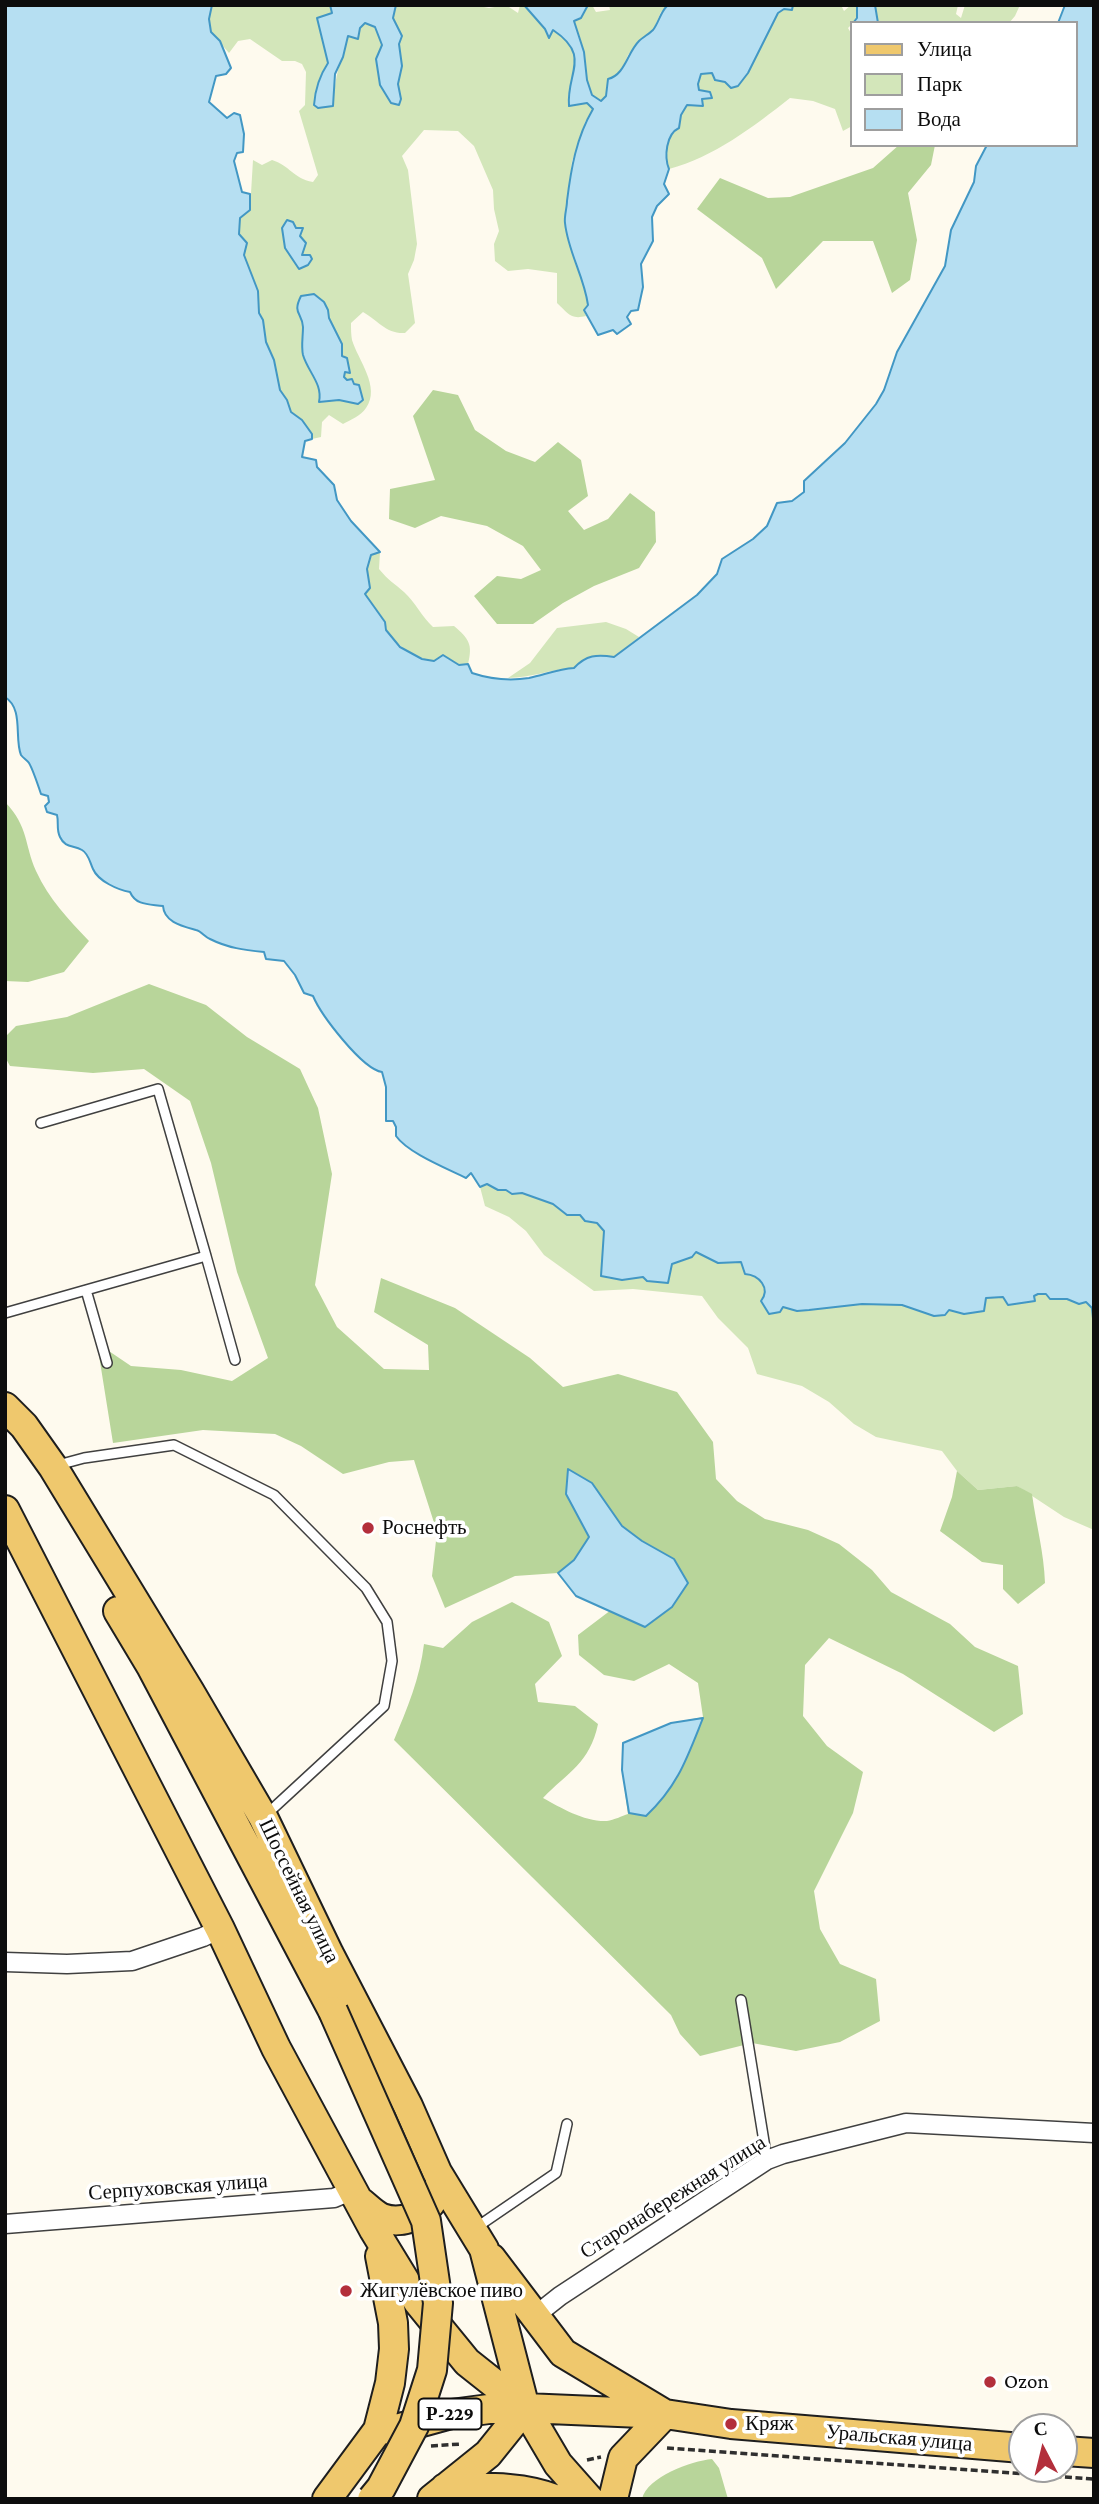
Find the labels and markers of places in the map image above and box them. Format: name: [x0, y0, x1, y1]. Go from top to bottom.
place label: Роснефть: [382, 1515, 467, 1541]
marker: Роснефть: [360, 1520, 376, 1536]
place label: Жигулёвское пиво: [360, 2278, 523, 2304]
marker: Жигулёвское пиво: [338, 2283, 354, 2299]
place label: Ozon: [1004, 2369, 1049, 2395]
marker: Ozon: [982, 2374, 998, 2390]
place label: Кряж: [745, 2411, 794, 2437]
marker: Кряж: [723, 2416, 739, 2432]

